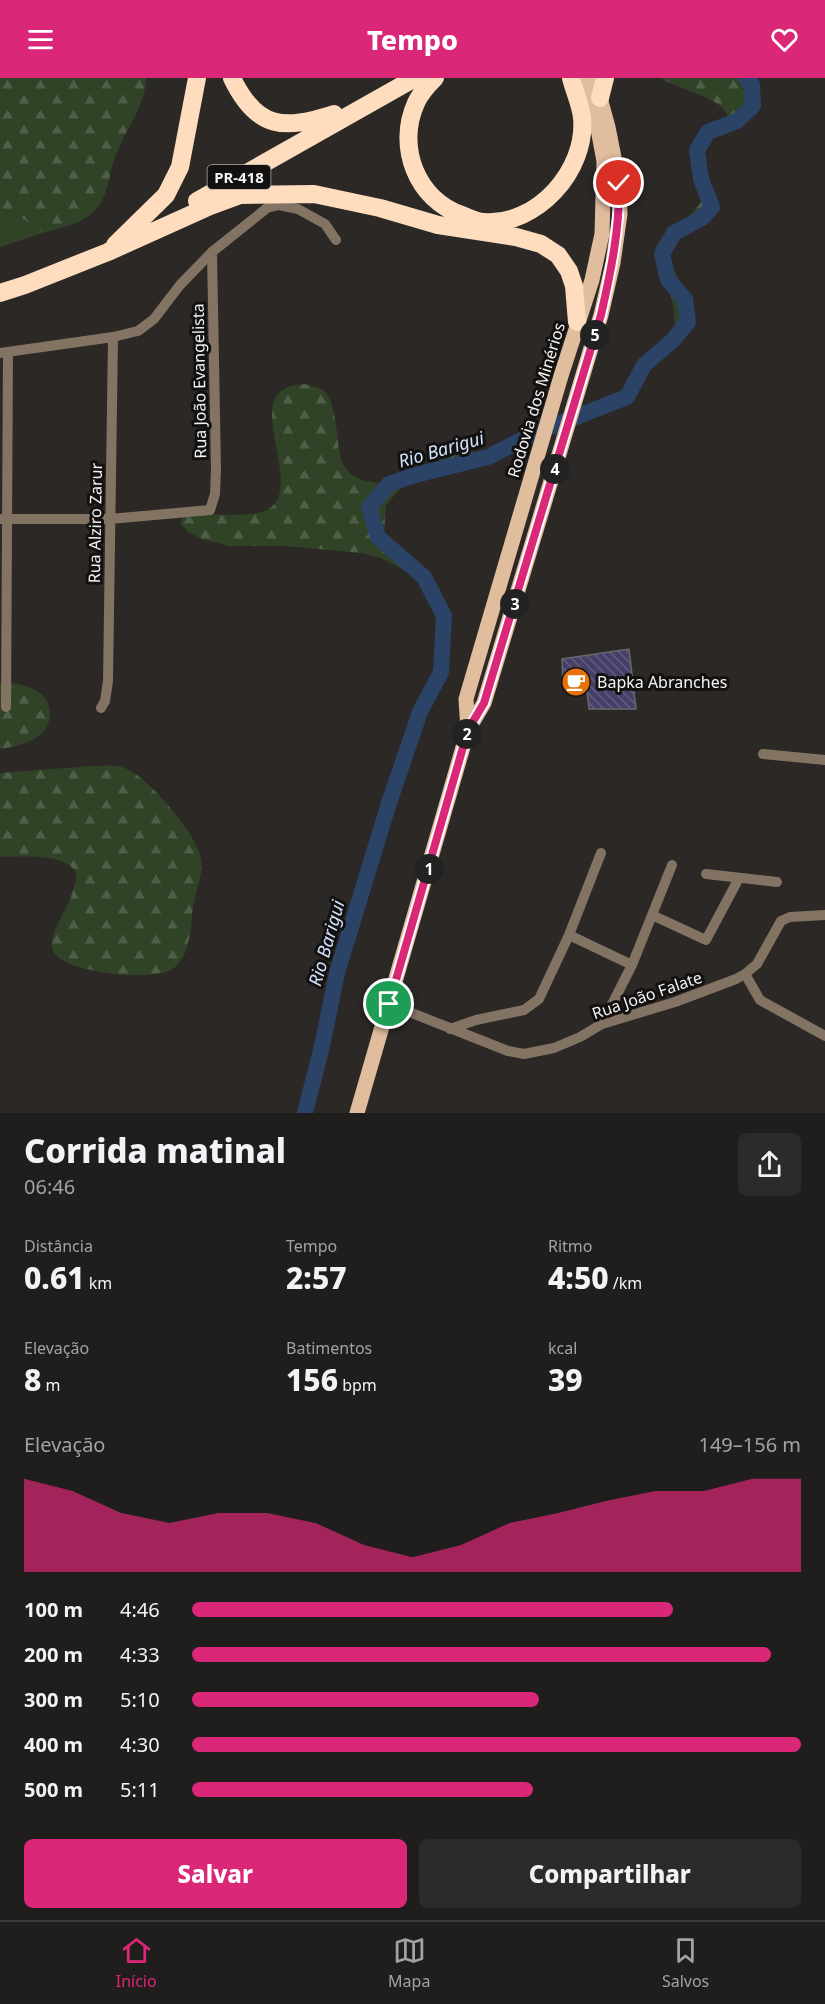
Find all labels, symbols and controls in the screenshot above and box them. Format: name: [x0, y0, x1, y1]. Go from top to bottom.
text: Tempo: [367, 21, 458, 58]
icon: menu: [24, 23, 57, 56]
icon: heart: [768, 23, 801, 56]
pin: [593, 157, 644, 208]
road number: PR-418: [208, 165, 270, 189]
icon: check: [602, 166, 635, 199]
street label: Rua João Evangelista: [187, 303, 211, 459]
street label: Rodovia dos Minérios: [502, 320, 570, 480]
pin: 5: [580, 320, 610, 350]
text: 5: [590, 324, 600, 346]
water label: Rio Barigui: [395, 425, 487, 473]
pin: 4: [540, 454, 570, 484]
text: 4: [550, 458, 560, 480]
street label: Rua Alziro Zarur: [83, 462, 107, 583]
pin: 3: [500, 589, 530, 619]
text: 3: [510, 593, 520, 615]
cafe icon: Bapka Abranches: [560, 666, 592, 698]
place label: Bapka Abranches: [597, 671, 727, 693]
pin: 2: [452, 719, 482, 749]
text: 2: [462, 723, 472, 745]
pin: 1: [414, 854, 444, 884]
text: 1: [424, 858, 434, 880]
water label: Rio Barigui: [302, 897, 350, 989]
street label: Rua João Falate: [589, 966, 705, 1024]
pin: [363, 978, 414, 1029]
icon: arrive: [372, 987, 405, 1020]
text: Corrida matinal: [24, 1128, 286, 1173]
button: share: [738, 1133, 801, 1196]
text: 06:46: [24, 1173, 75, 1200]
text: Distância: [24, 1235, 93, 1257]
text: Tempo: [286, 1235, 337, 1257]
text: Ritmo: [548, 1235, 593, 1257]
text: 0.61: [24, 1257, 85, 1298]
text: 2:57: [286, 1257, 347, 1298]
text: 4:50: [548, 1257, 609, 1298]
text: km: [85, 1272, 112, 1294]
text: /km: [609, 1272, 642, 1294]
text: Elevação: [24, 1337, 89, 1359]
text: Batimentos: [286, 1337, 372, 1359]
text: kcal: [548, 1337, 577, 1359]
text: 8: [24, 1359, 41, 1400]
text: 156: [286, 1359, 338, 1400]
text: 39: [548, 1359, 583, 1400]
text: m: [41, 1374, 60, 1396]
text: bpm: [338, 1374, 377, 1396]
text: Elevação: [24, 1431, 105, 1458]
text: 149–156 m: [698, 1431, 801, 1458]
text: 100 m: [24, 1596, 83, 1623]
text: 4:46: [120, 1596, 160, 1623]
text: 200 m: [24, 1641, 83, 1668]
text: 4:33: [120, 1641, 160, 1668]
text: 300 m: [24, 1686, 83, 1713]
text: 5:10: [120, 1686, 160, 1713]
text: 400 m: [24, 1731, 83, 1758]
text: 4:30: [120, 1731, 160, 1758]
text: 500 m: [24, 1776, 83, 1803]
text: 5:11: [120, 1776, 160, 1803]
button: Salvar: [24, 1839, 407, 1908]
button: Compartilhar: [419, 1839, 801, 1908]
tab: Início: [116, 1934, 157, 1992]
tab: Mapa: [388, 1934, 430, 1992]
tab: Salvos: [662, 1934, 709, 1992]

